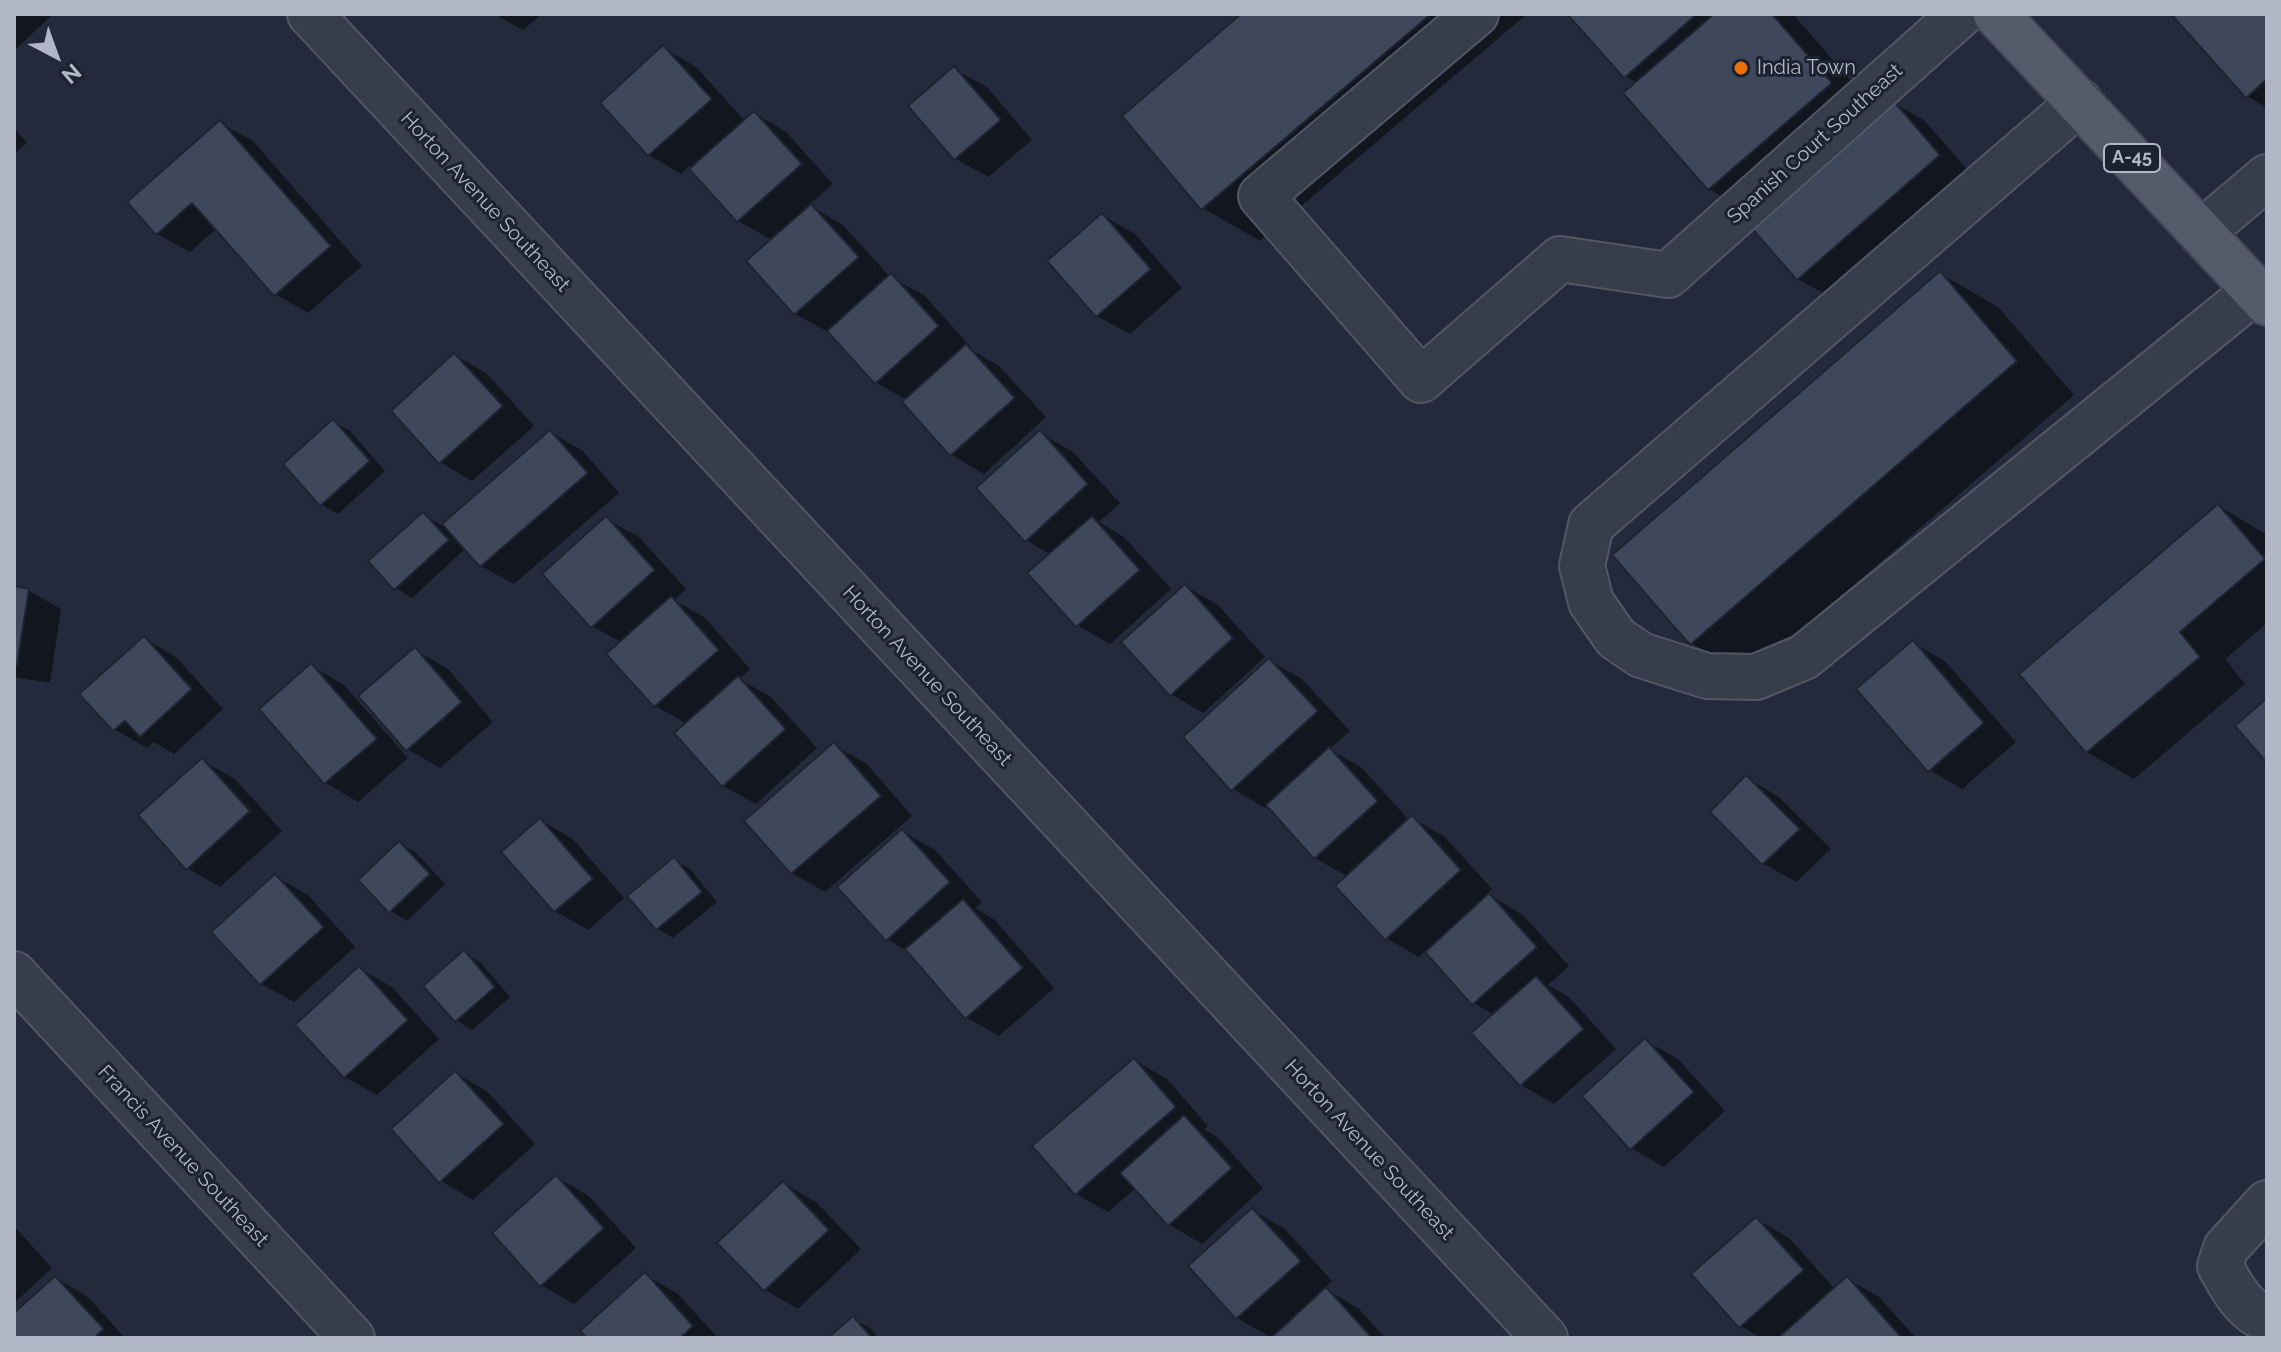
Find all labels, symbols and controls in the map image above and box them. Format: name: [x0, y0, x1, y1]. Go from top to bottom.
north arrow: [16, 16, 96, 96]
place label: India Town: [1757, 56, 1856, 80]
text: N: [57, 59, 87, 89]
street label: Spanish Court Southeast: [1722, 59, 1908, 229]
marker: India Town: [1732, 59, 1750, 77]
street label: Horton Avenue Southeast: [395, 107, 575, 297]
road number: A-45: [2104, 144, 2160, 172]
street label: Horton Avenue Southeast: [837, 581, 1017, 771]
street label: Horton Avenue Southeast: [1279, 1055, 1459, 1245]
street label: Francis Avenue Southeast: [93, 1060, 273, 1252]

